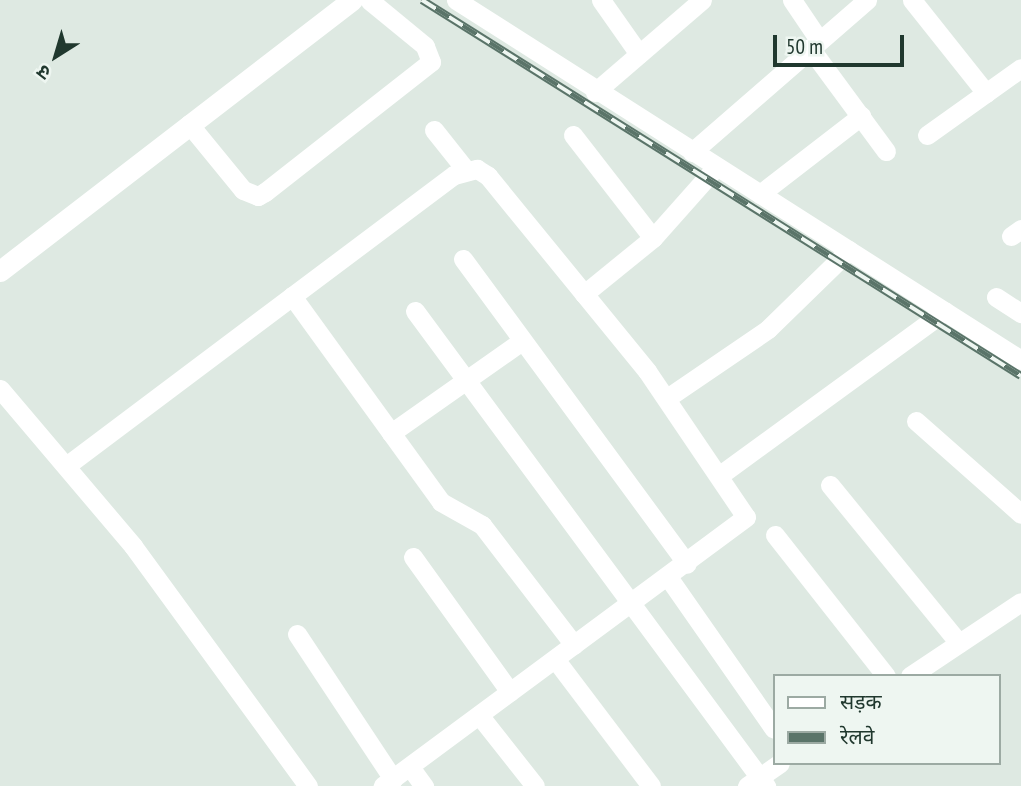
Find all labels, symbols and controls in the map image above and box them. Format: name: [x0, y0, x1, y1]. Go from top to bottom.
north arrow: [21, 21, 91, 91]
scale bar: [776, 21, 907, 65]
text: 50 m: [786, 33, 823, 60]
text: उ: [32, 60, 55, 86]
legend: [772, 674, 1000, 765]
text: सड़क: [840, 688, 882, 715]
text: रेलवे: [840, 723, 875, 750]

